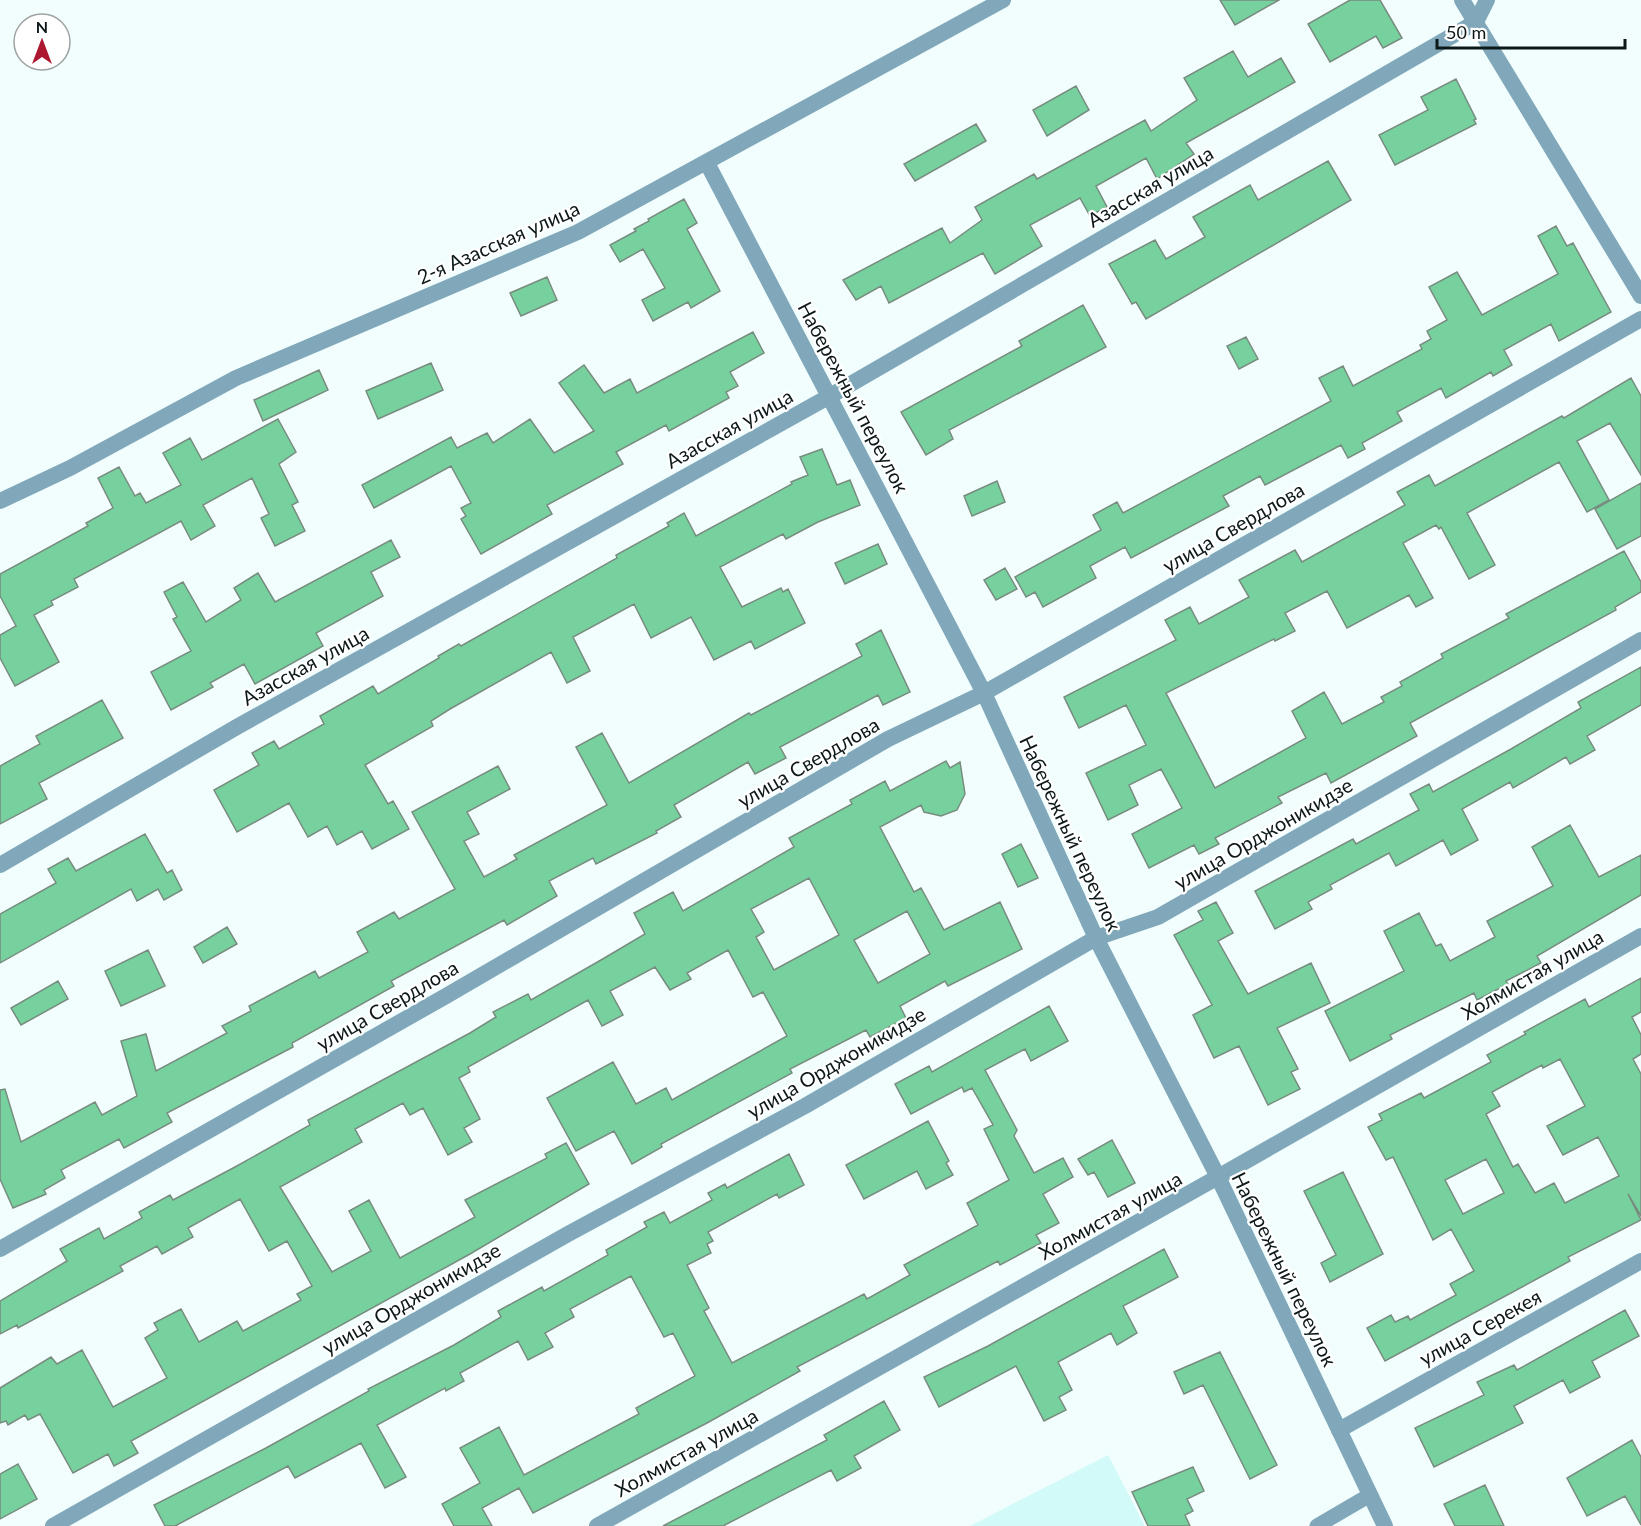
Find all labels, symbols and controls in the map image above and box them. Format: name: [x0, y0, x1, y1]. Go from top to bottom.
north arrow: [12, 12, 72, 72]
scale bar: [1437, 12, 1624, 50]
text: N: [36, 17, 48, 36]
text: 50 m: [1446, 21, 1486, 43]
street label: Азасская улица: [1083, 140, 1217, 232]
street label: 2-я Азасская улица: [413, 195, 583, 289]
street label: Набережный переулок: [793, 297, 915, 497]
street label: Азасская улица: [661, 383, 797, 473]
street label: улица Свердлова: [1158, 477, 1308, 577]
street label: Азасская улица: [237, 620, 373, 710]
street label: улица Свердлова: [733, 712, 883, 812]
street label: Набережный переулок: [1015, 731, 1127, 935]
street label: улица Орджоникидзе: [1170, 772, 1356, 894]
street label: Холмистая улица: [1457, 924, 1607, 1024]
street label: улица Свердлова: [312, 955, 462, 1055]
street label: улица Орджоникидзе: [743, 1001, 929, 1123]
street label: Холмистая улица: [1034, 1166, 1186, 1264]
street label: Набережный переулок: [1228, 1168, 1343, 1371]
street label: улица Орджоникидзе: [318, 1237, 504, 1359]
street label: улица Серекея: [1415, 1284, 1545, 1370]
street label: Холмистая улица: [610, 1403, 762, 1501]

